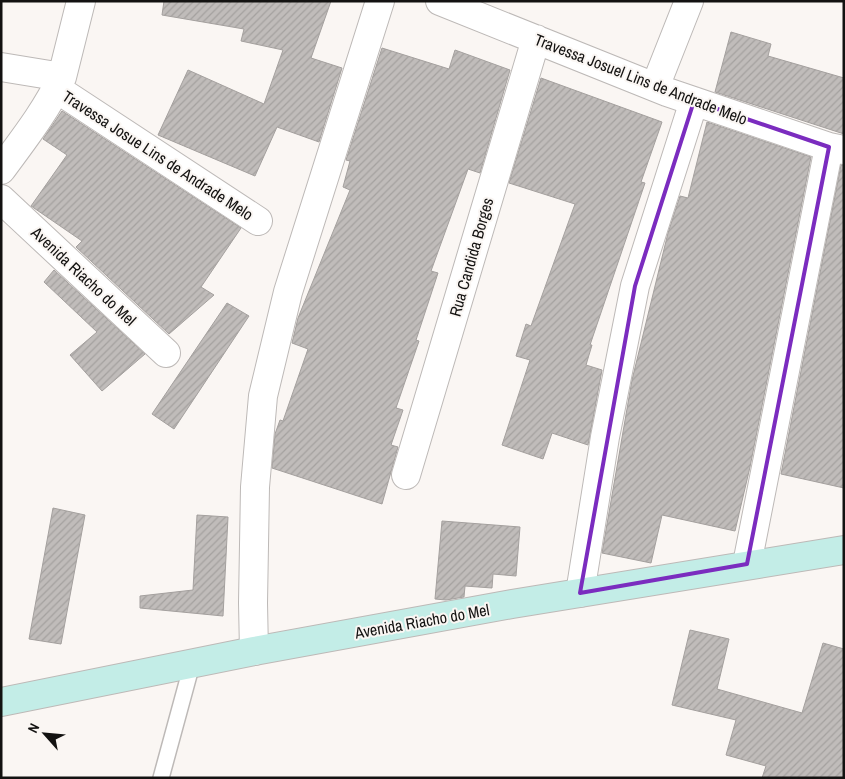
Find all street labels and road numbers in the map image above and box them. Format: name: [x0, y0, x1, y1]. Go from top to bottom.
street label: Travessa Josuel Lins de Andrade Melo: [531, 28, 751, 130]
street label: Travessa Josue Lins de Andrade Melo: [58, 85, 258, 225]
street label: Rua Candida Borges: [444, 195, 498, 319]
street label: Avenida Riacho do Mel: [26, 221, 141, 331]
street label: Avenida Riacho do Mel: [352, 598, 491, 644]

